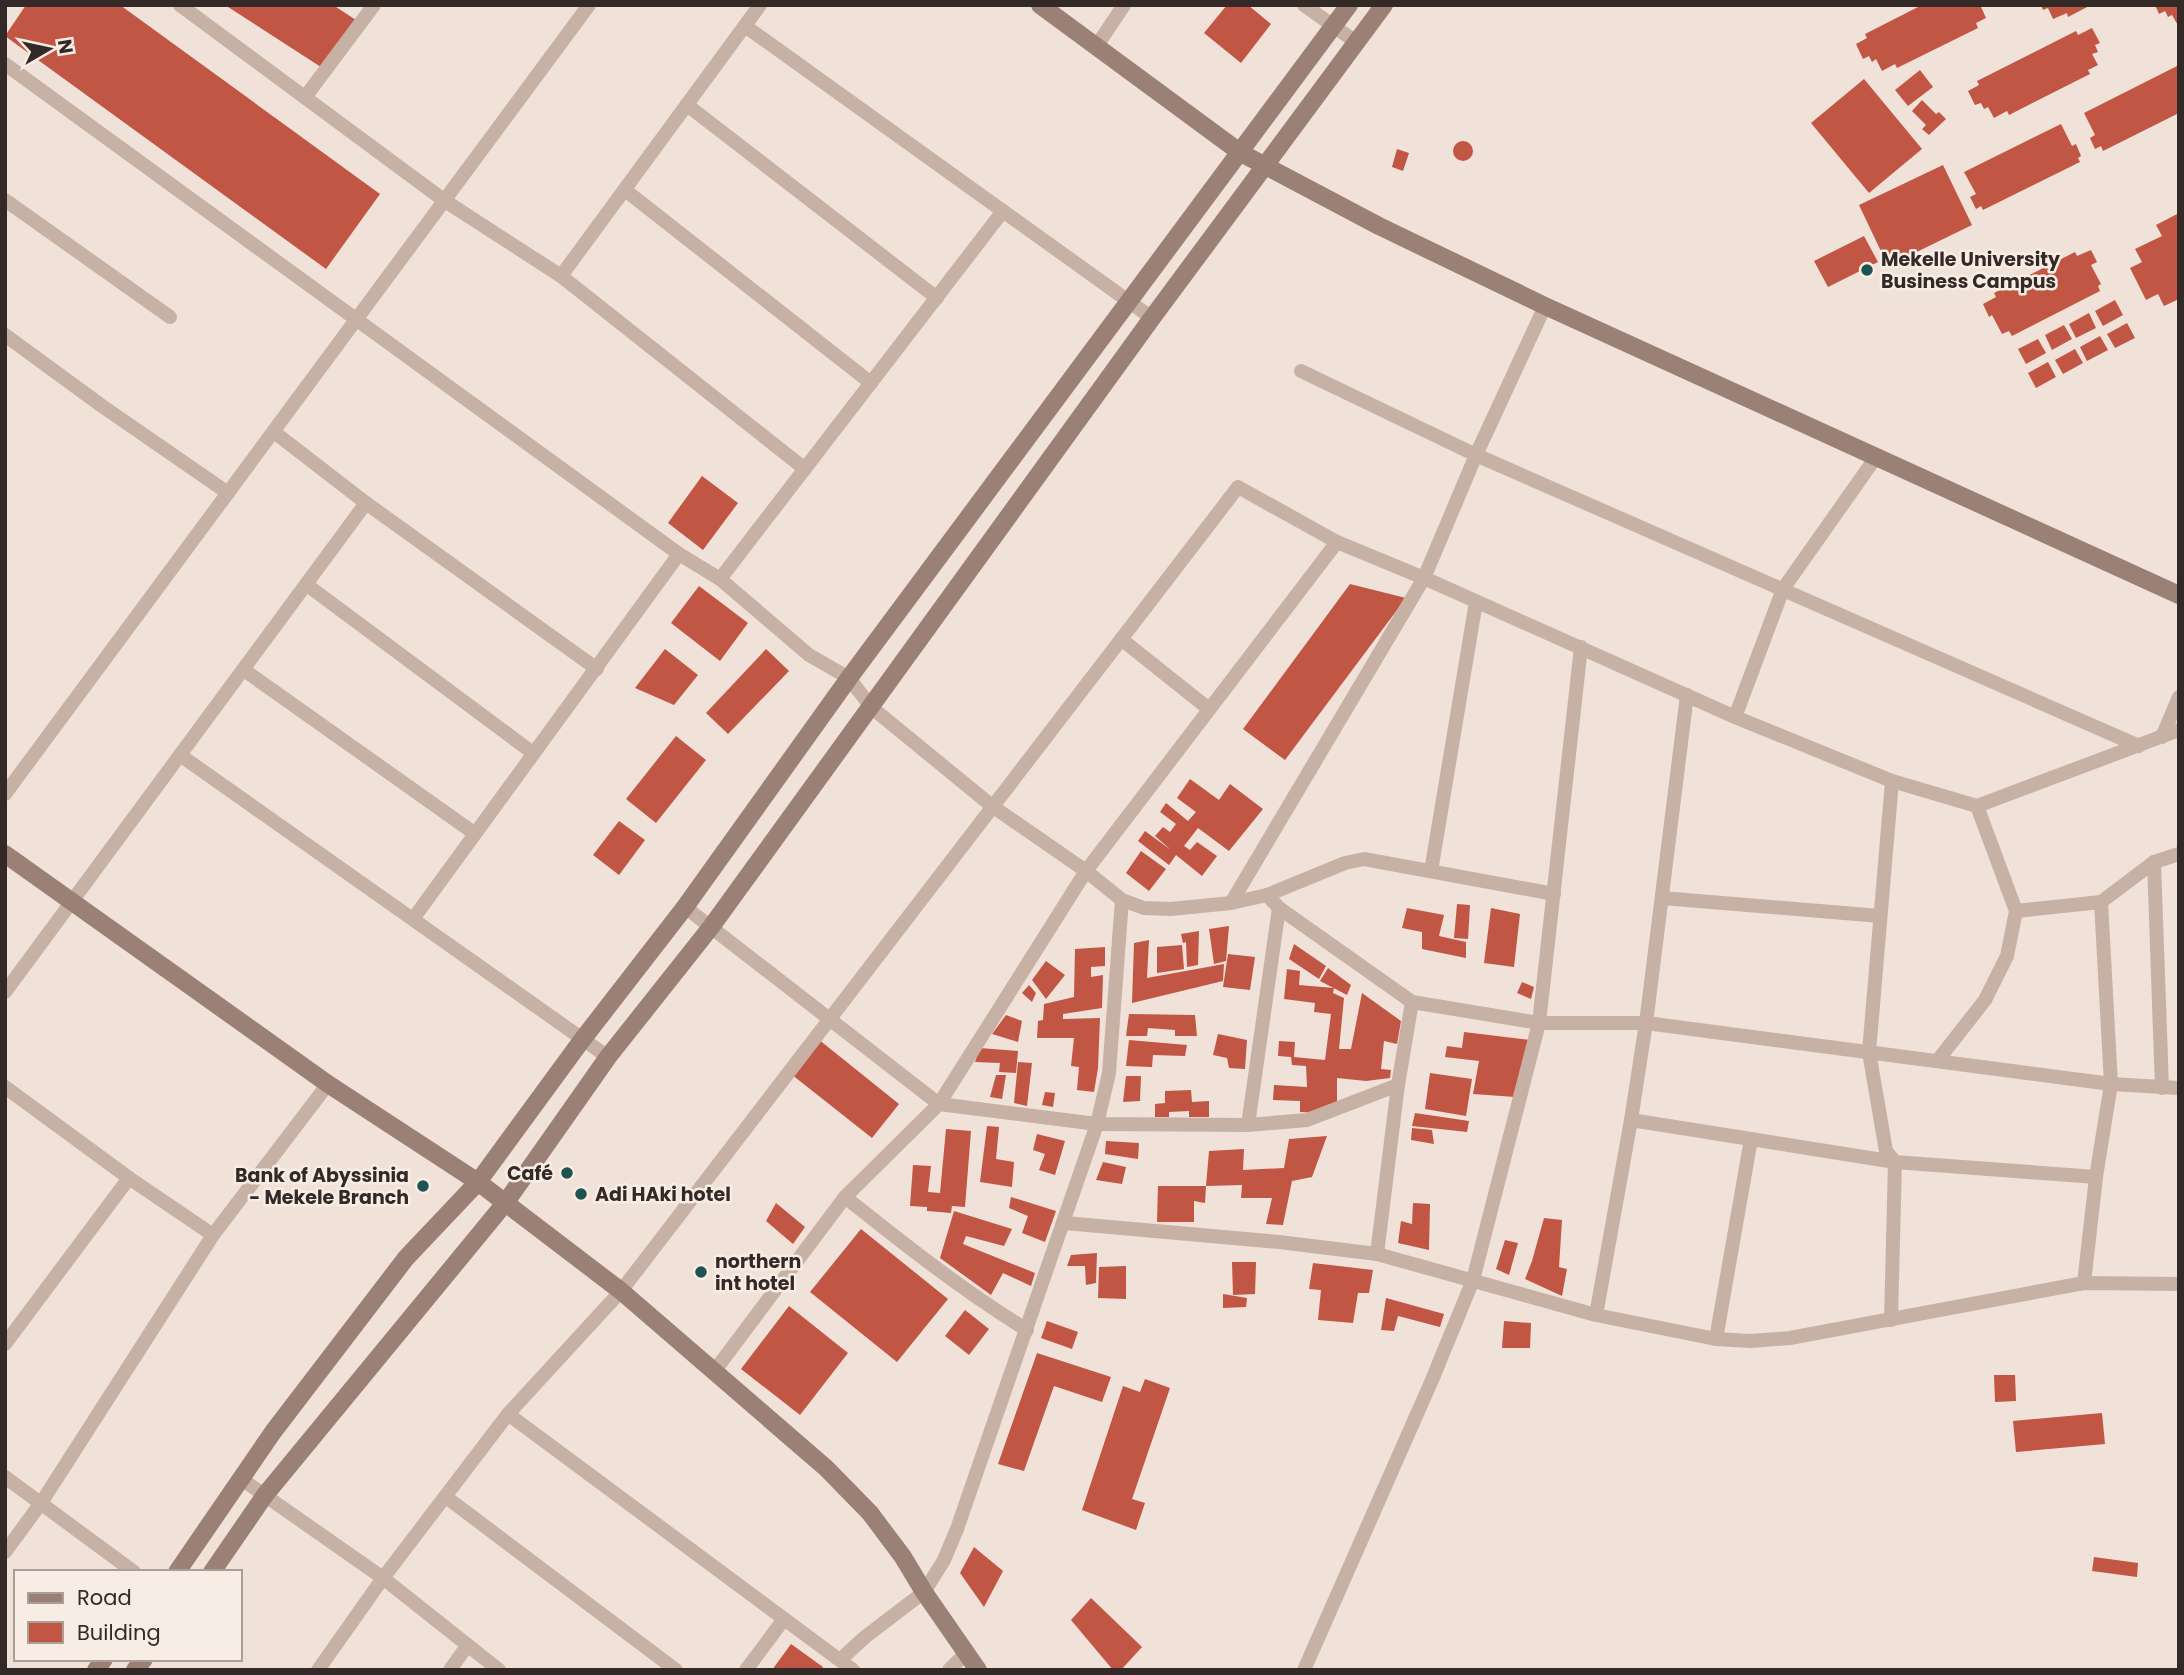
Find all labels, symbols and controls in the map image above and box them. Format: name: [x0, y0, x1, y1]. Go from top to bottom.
north arrow: [14, 14, 84, 84]
text: N: [51, 37, 80, 56]
place label: Mekelle University Business Campus: [1881, 246, 2061, 295]
marker: Mekelle University Business Campus: [1859, 262, 1875, 278]
place label: Café: [507, 1160, 553, 1187]
place label: Bank of Abyssinia - Mekele Branch: [235, 1162, 409, 1211]
marker: Café: [559, 1165, 575, 1181]
marker: Bank of Abyssinia - Mekele Branch: [415, 1178, 431, 1194]
place label: Adi HAki hotel: [595, 1181, 731, 1208]
marker: Adi HAki hotel: [573, 1186, 589, 1202]
place label: northern int hotel: [715, 1248, 801, 1297]
marker: northern int hotel: [693, 1264, 709, 1280]
legend: [14, 1570, 242, 1661]
text: Road: [77, 1583, 132, 1612]
text: Building: [77, 1618, 161, 1647]

